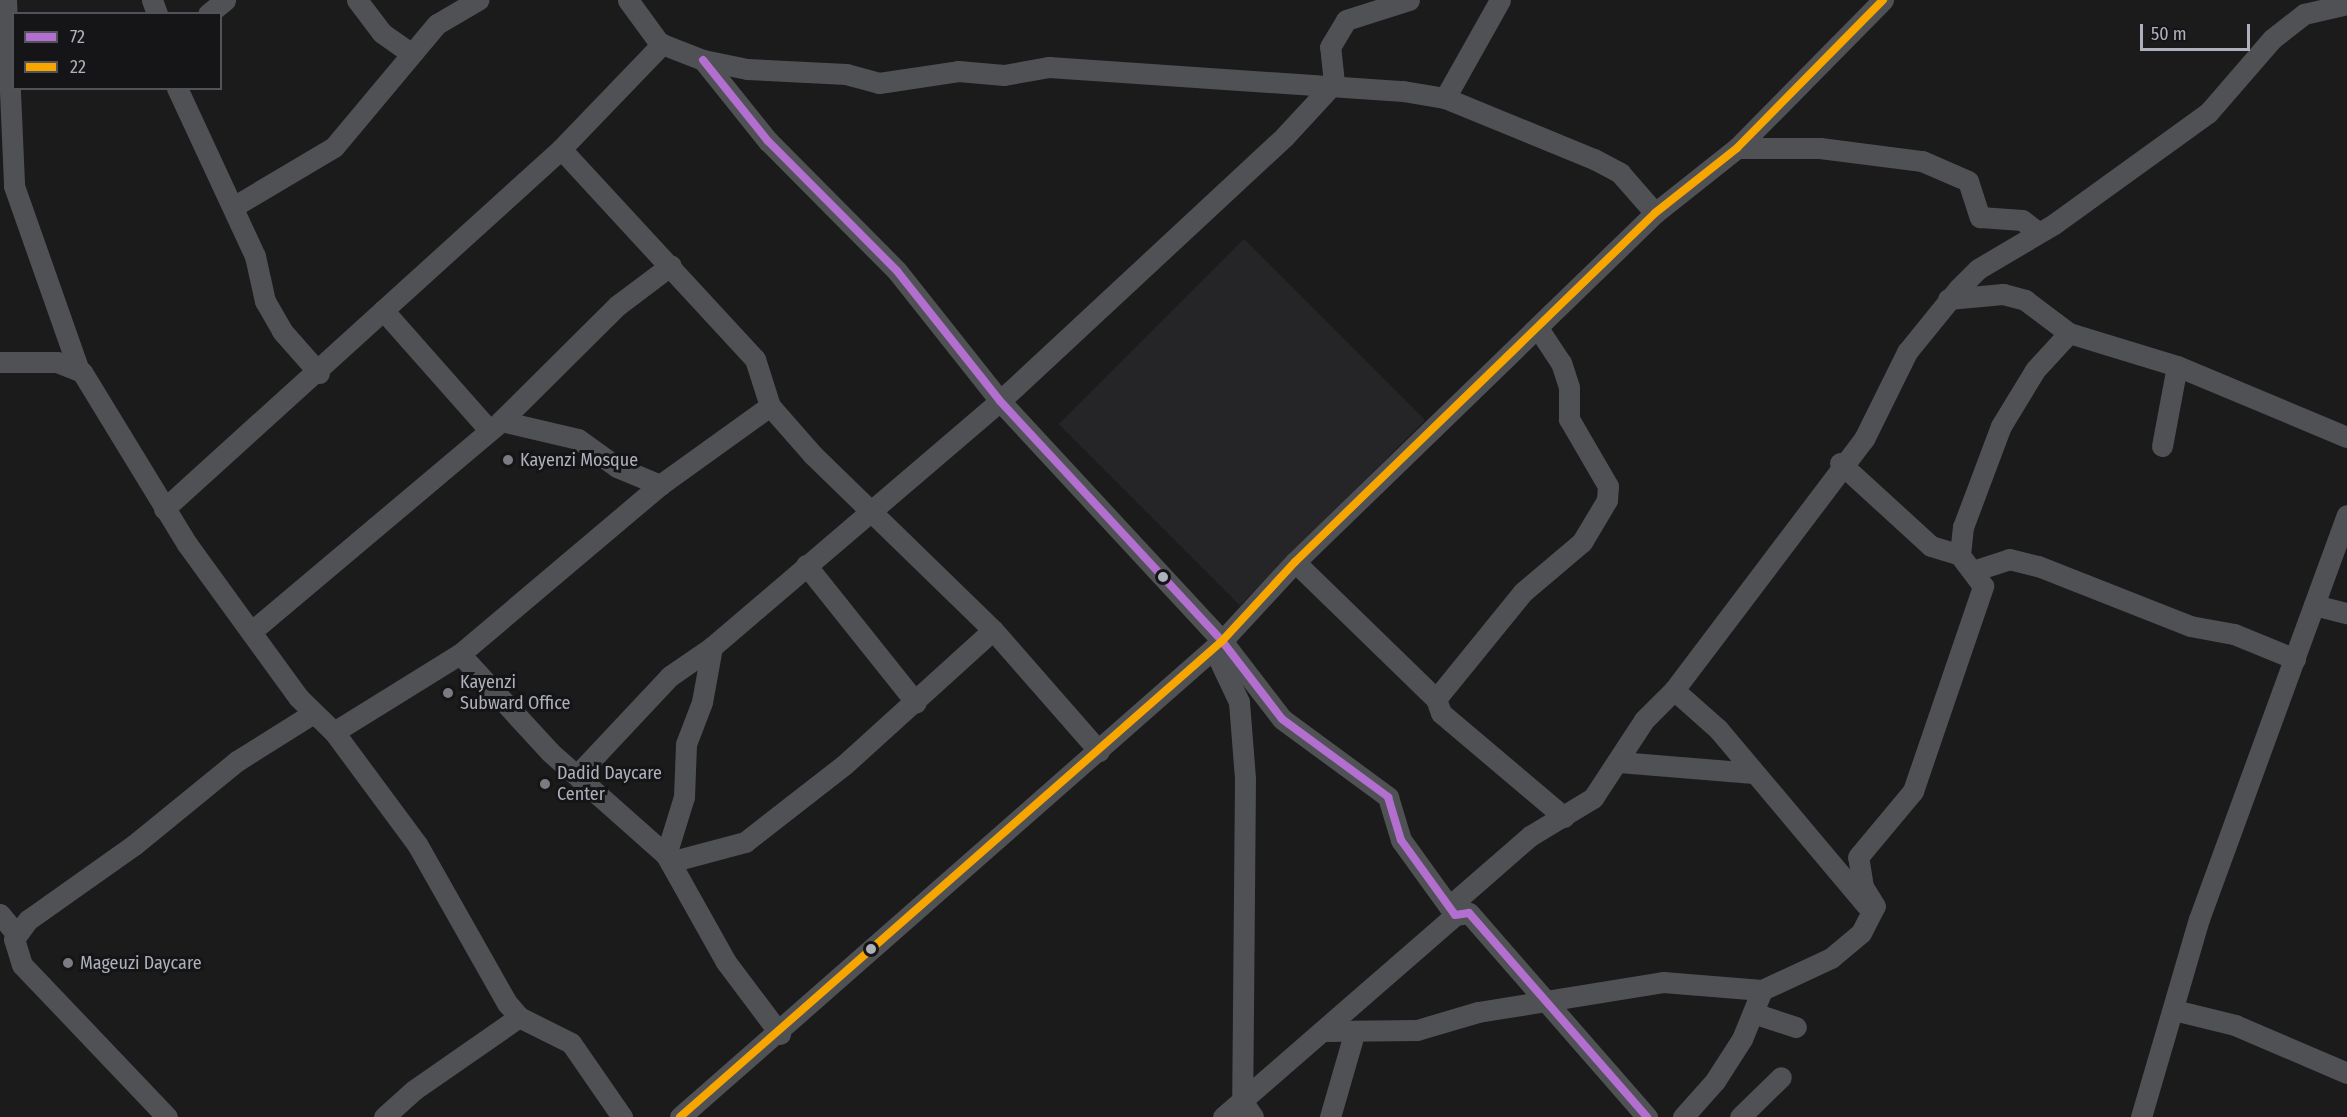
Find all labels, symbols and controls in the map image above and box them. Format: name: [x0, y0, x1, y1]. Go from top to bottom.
legend: [12, 12, 222, 90]
scale bar: [2143, 12, 2252, 50]
text: 50 m: [2151, 23, 2187, 45]
text: 72: [70, 26, 85, 48]
text: 22: [70, 56, 86, 78]
place label: Kayenzi Mosque: [520, 449, 638, 471]
marker: Kayenzi Mosque: [501, 453, 515, 467]
unlabelled marker: [1157, 571, 1169, 583]
place label: Kayenzi Subward Office: [460, 672, 570, 714]
marker: Kayenzi Subward Office: [441, 686, 455, 700]
place label: Dadid Daycare Center: [557, 763, 662, 806]
marker: Dadid Daycare Center: [538, 777, 552, 791]
unlabelled marker: [865, 943, 877, 955]
place label: Mageuzi Daycare: [80, 952, 202, 974]
marker: Mageuzi Daycare: [61, 956, 75, 970]

